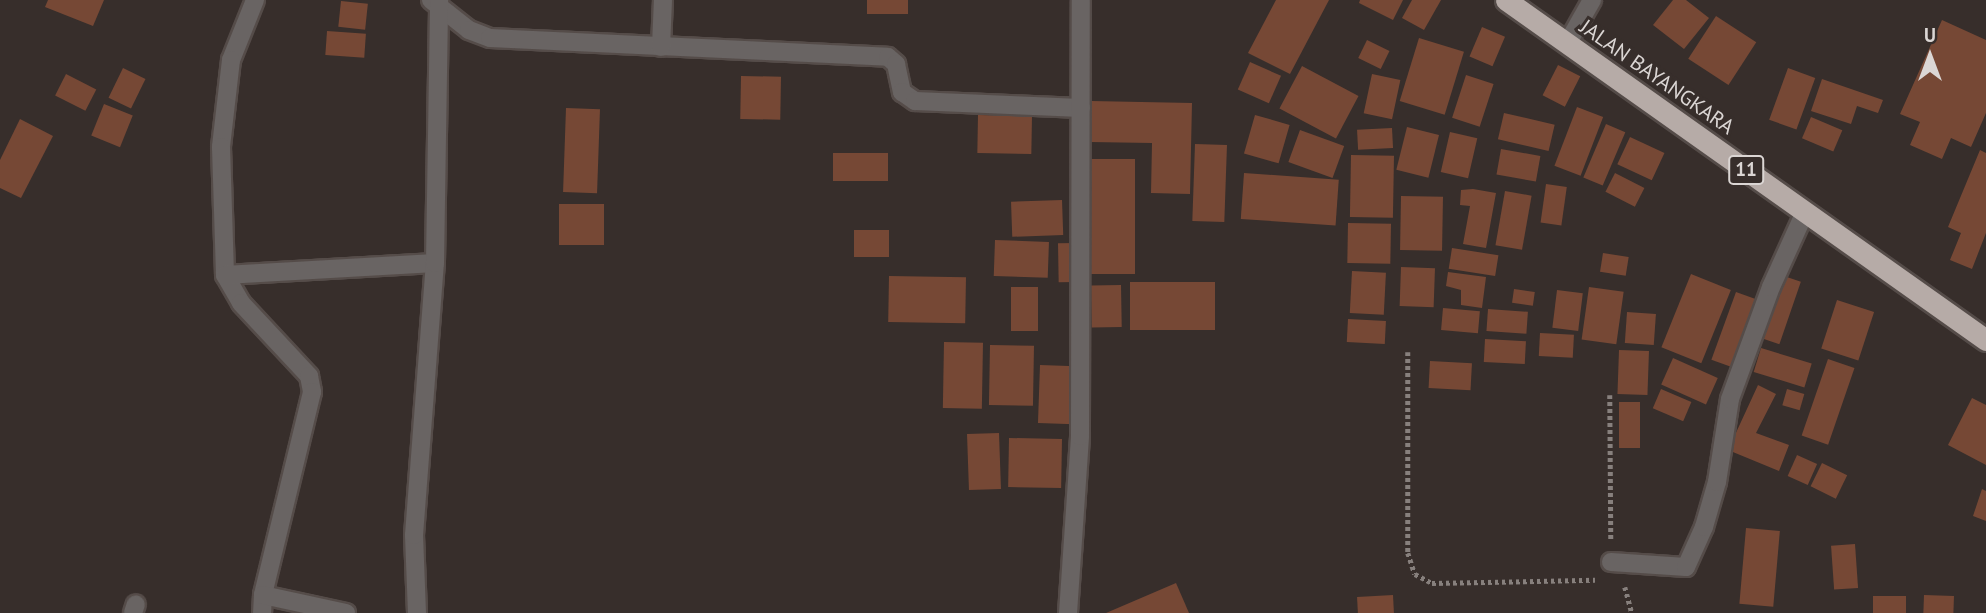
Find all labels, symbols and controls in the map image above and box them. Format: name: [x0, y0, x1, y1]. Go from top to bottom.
street label: JALAN BAYANGKARA: [1575, 14, 1739, 140]
north arrow: [1895, 21, 1965, 91]
text: U: [1924, 23, 1936, 47]
road number: 11: [1727, 154, 1765, 186]

